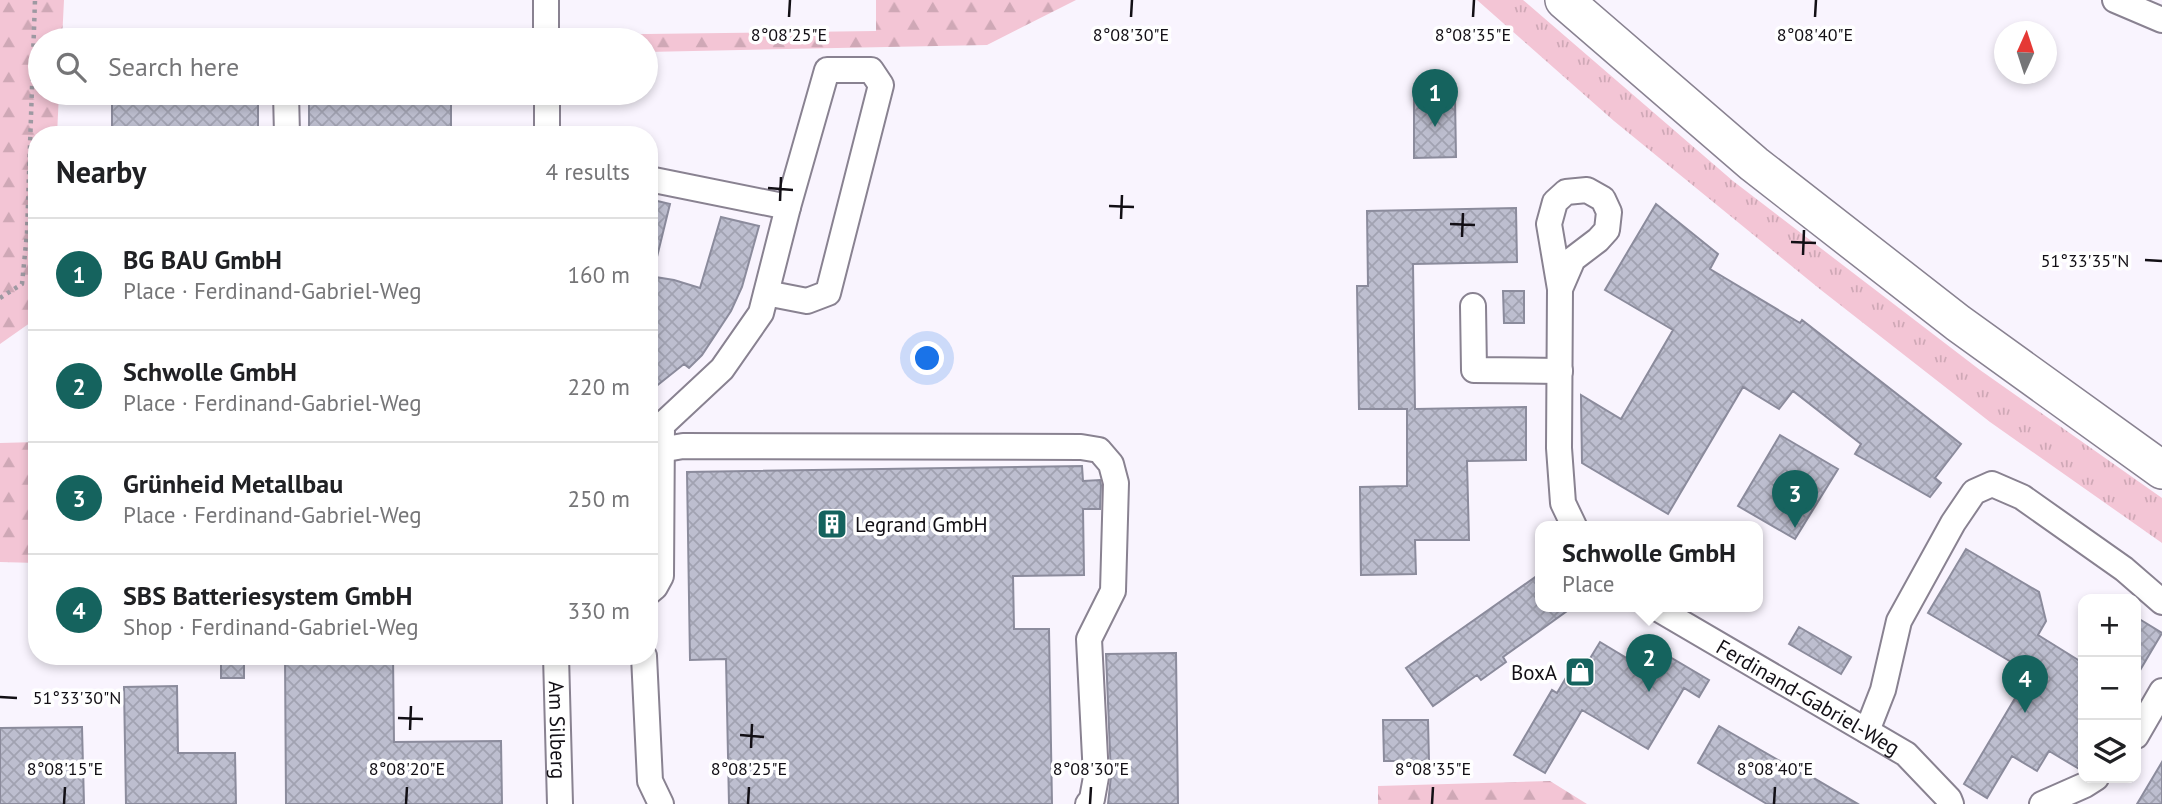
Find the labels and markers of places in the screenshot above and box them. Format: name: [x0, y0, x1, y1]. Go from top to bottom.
pin: 1: [1412, 69, 1458, 127]
pin: 3: [1772, 470, 1818, 528]
building icon: Legrand GmbH: [815, 507, 849, 541]
place label: Legrand GmbH: [855, 511, 988, 538]
pin: 2: [1626, 634, 1672, 692]
shop icon: BoxA: [1563, 655, 1597, 689]
pin: 4: [2002, 655, 2048, 713]
place label: BoxA: [1511, 659, 1558, 686]

